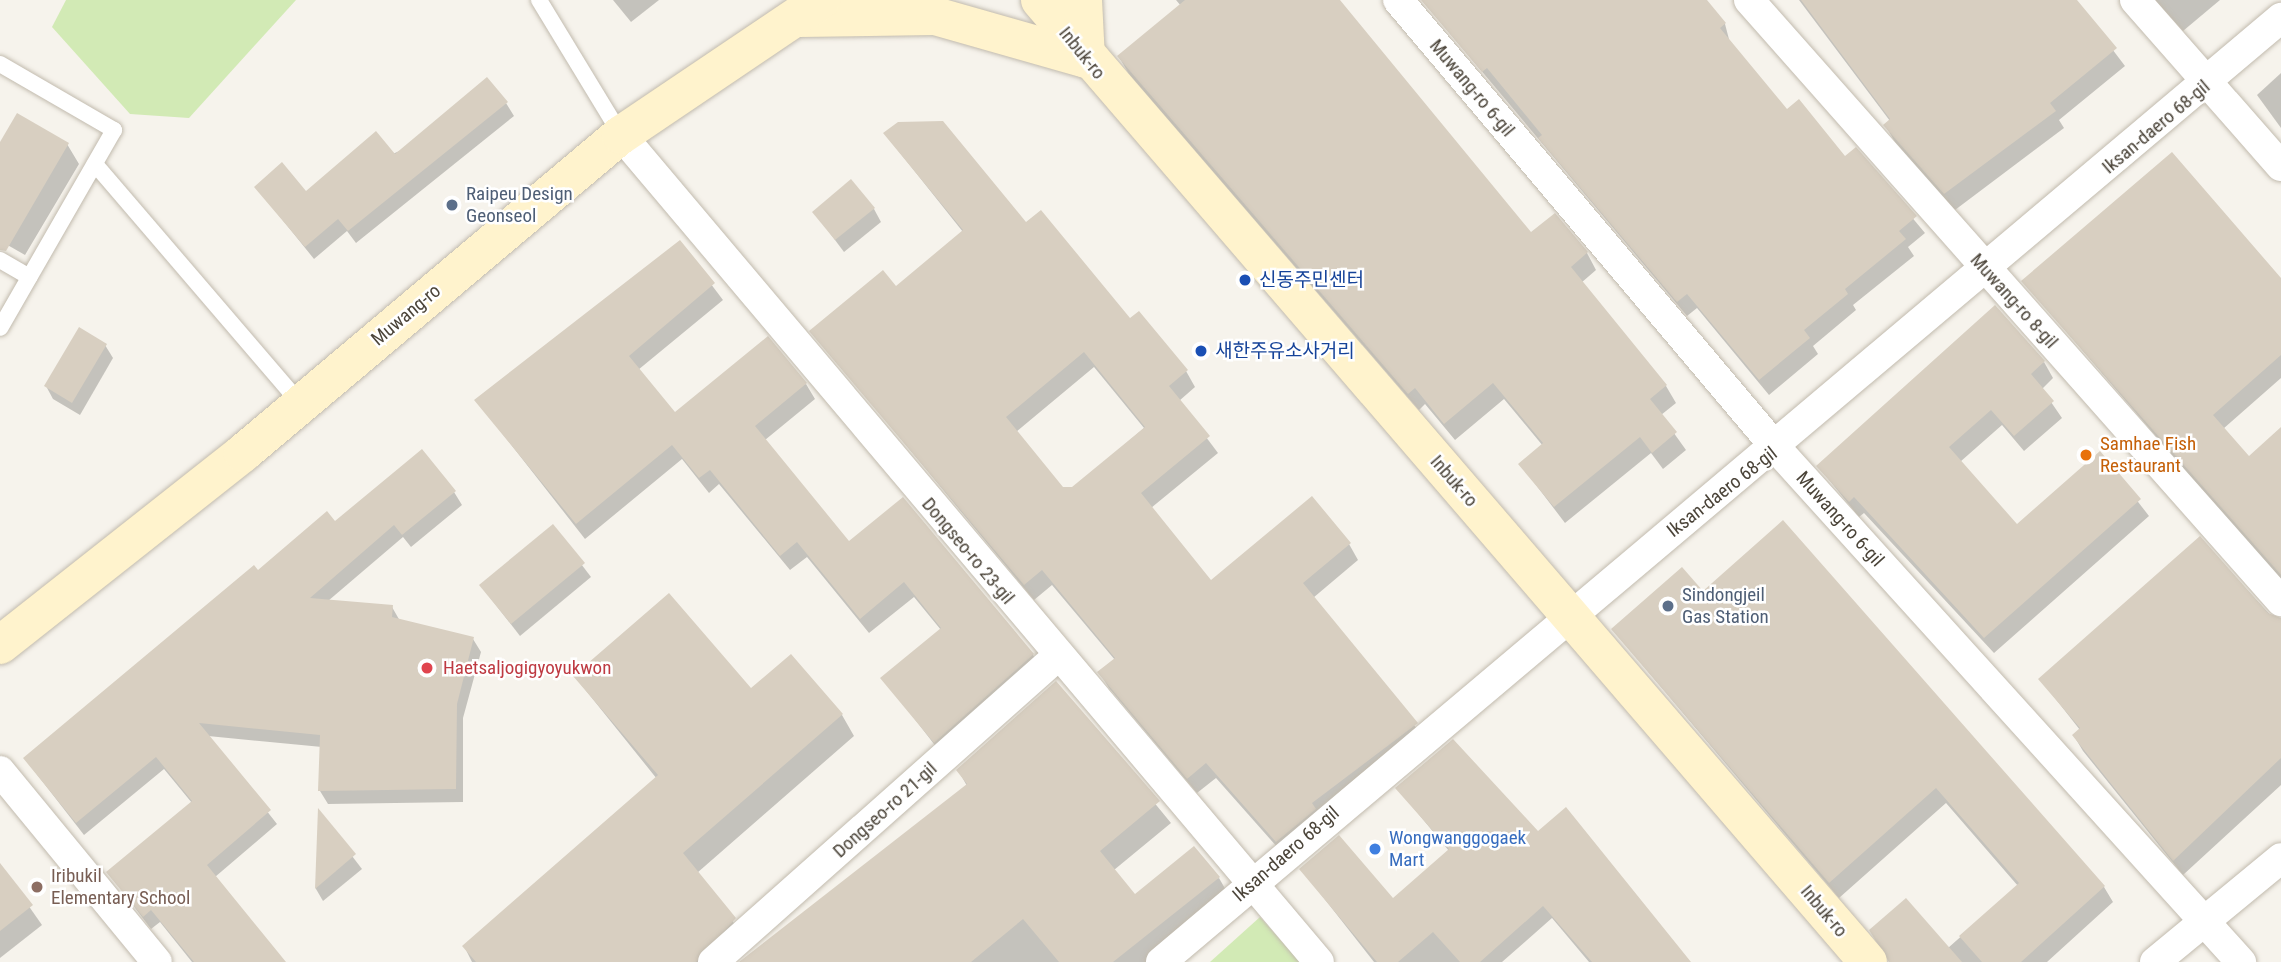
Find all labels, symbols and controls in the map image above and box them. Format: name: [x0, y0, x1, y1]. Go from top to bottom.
street label: Inbuk-ro: [1054, 22, 1110, 84]
street label: Muwang-ro 6-gil: [1425, 35, 1519, 141]
street label: Iksan-daero 68-gil: [2098, 75, 2214, 179]
place label: Raipeu Design Geonseol: [466, 183, 573, 227]
marker: Raipeu Design Geonseol: [444, 197, 460, 213]
street label: Muwang-ro 8-gil: [1965, 249, 2063, 353]
place label: 신동주민센터: [1259, 269, 1364, 291]
marker: 신동주민센터: [1237, 272, 1253, 288]
street label: Muwang-ro: [367, 279, 445, 351]
place label: 새한주유소사거리: [1215, 340, 1355, 362]
marker: 새한주유소사거리: [1193, 343, 1209, 359]
place label: Samhae Fish Restaurant: [2100, 433, 2196, 477]
street label: Iksan-daero 68-gil: [1662, 442, 1782, 542]
marker: Samhae Fish Restaurant: [2078, 447, 2094, 463]
street label: Inbuk-ro: [1425, 451, 1483, 511]
street label: Muwang-ro 6-gil: [1791, 467, 1889, 571]
street label: Dongseo-ro 23-gil: [917, 493, 1019, 609]
place label: Sindongjeil Gas Station: [1682, 584, 1769, 628]
marker: Sindongjeil Gas Station: [1660, 598, 1676, 614]
place label: Haetsaljogigyoyukwon: [443, 657, 611, 679]
marker: Haetsaljogigyoyukwon: [417, 658, 437, 678]
street label: Dongseo-ro 21-gil: [828, 757, 942, 863]
street label: Iksan-daero 68-gil: [1228, 802, 1344, 906]
place label: Wongwanggogaek Mart: [1389, 827, 1526, 871]
marker: Wongwanggogaek Mart: [1367, 841, 1383, 857]
place label: Iribukil Elementary School: [51, 865, 190, 909]
marker: Iribukil Elementary School: [29, 879, 45, 895]
street label: Inbuk-ro: [1796, 880, 1852, 942]

